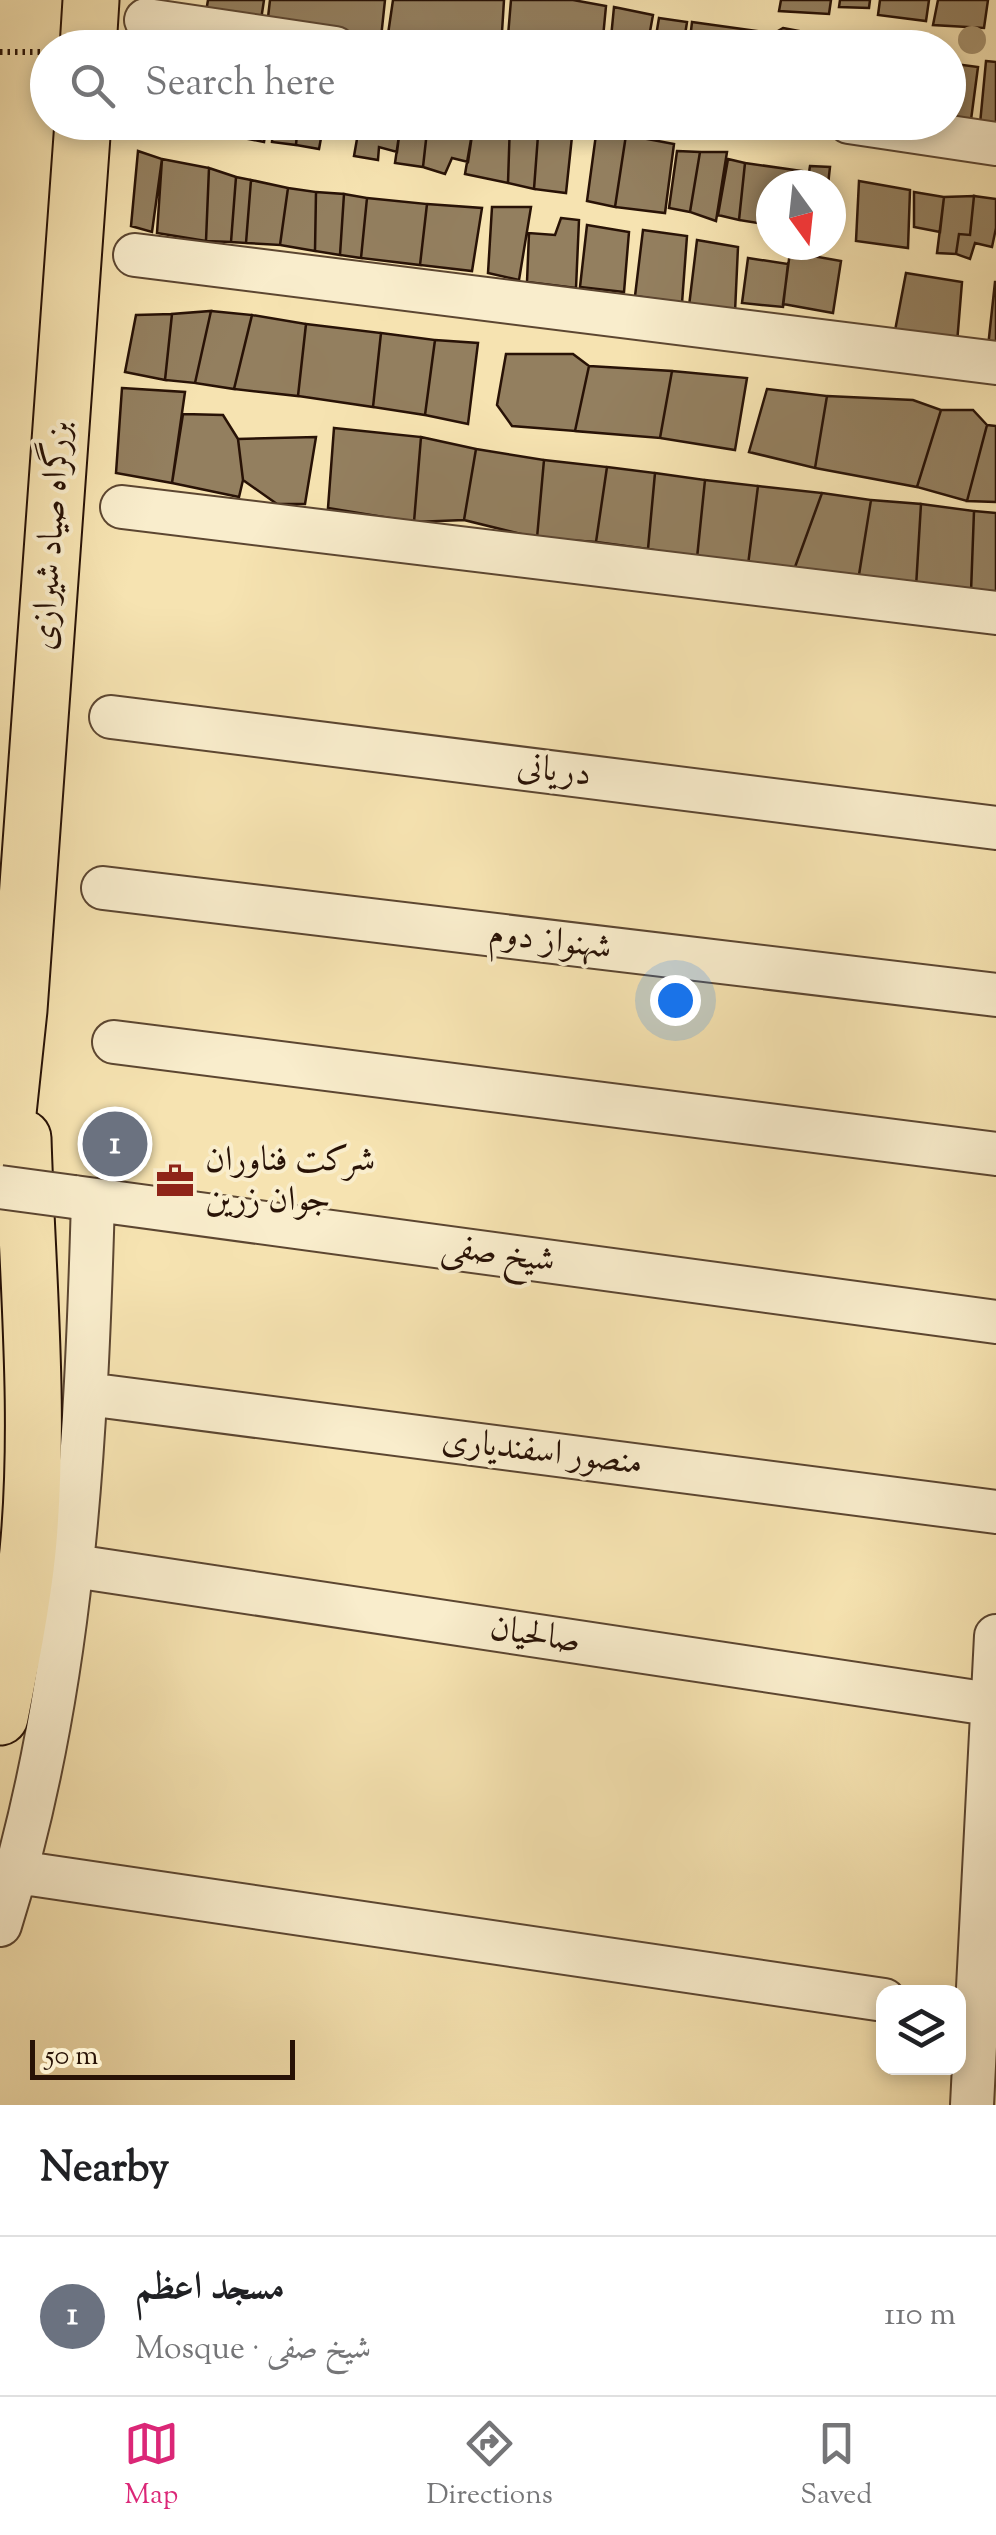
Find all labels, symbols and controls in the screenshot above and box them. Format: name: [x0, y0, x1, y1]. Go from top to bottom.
search box: [30, 30, 966, 140]
icon: search: [65, 58, 120, 113]
text: Search here: [145, 58, 336, 112]
north arrow: [756, 170, 846, 260]
street label: بزرگراه صیاد شیرازی: [20, 420, 86, 652]
street label: دریانی: [514, 742, 594, 802]
street label: شهنواز دوم: [485, 909, 614, 977]
your location: [650, 975, 701, 1026]
pin: 1: [82, 1106, 148, 1182]
place label: شرکت فناوران جوان زرین: [205, 1136, 375, 1227]
office icon: شرکت فناوران جوان زرین: [154, 1160, 196, 1202]
street label: شیخ صفی: [438, 1222, 558, 1290]
street label: منصور اسفندیاری: [439, 1415, 645, 1491]
street label: صالحیان: [486, 1604, 584, 1668]
map controls: [876, 1985, 966, 2075]
button: layers: [876, 1985, 966, 2075]
scale bar: [30, 2035, 295, 2080]
text: 50 m: [45, 2037, 99, 2077]
text: Nearby: [40, 2140, 169, 2200]
text: مسجد اعظم: [135, 2262, 285, 2316]
text: 1: [67, 2293, 78, 2339]
text: 110 m: [884, 2293, 956, 2339]
text: Mosque · شیخ صفی: [135, 2327, 371, 2373]
tab: Map: [124, 2416, 179, 2516]
tab: Directions: [426, 2416, 553, 2516]
tab: Saved: [800, 2416, 872, 2516]

